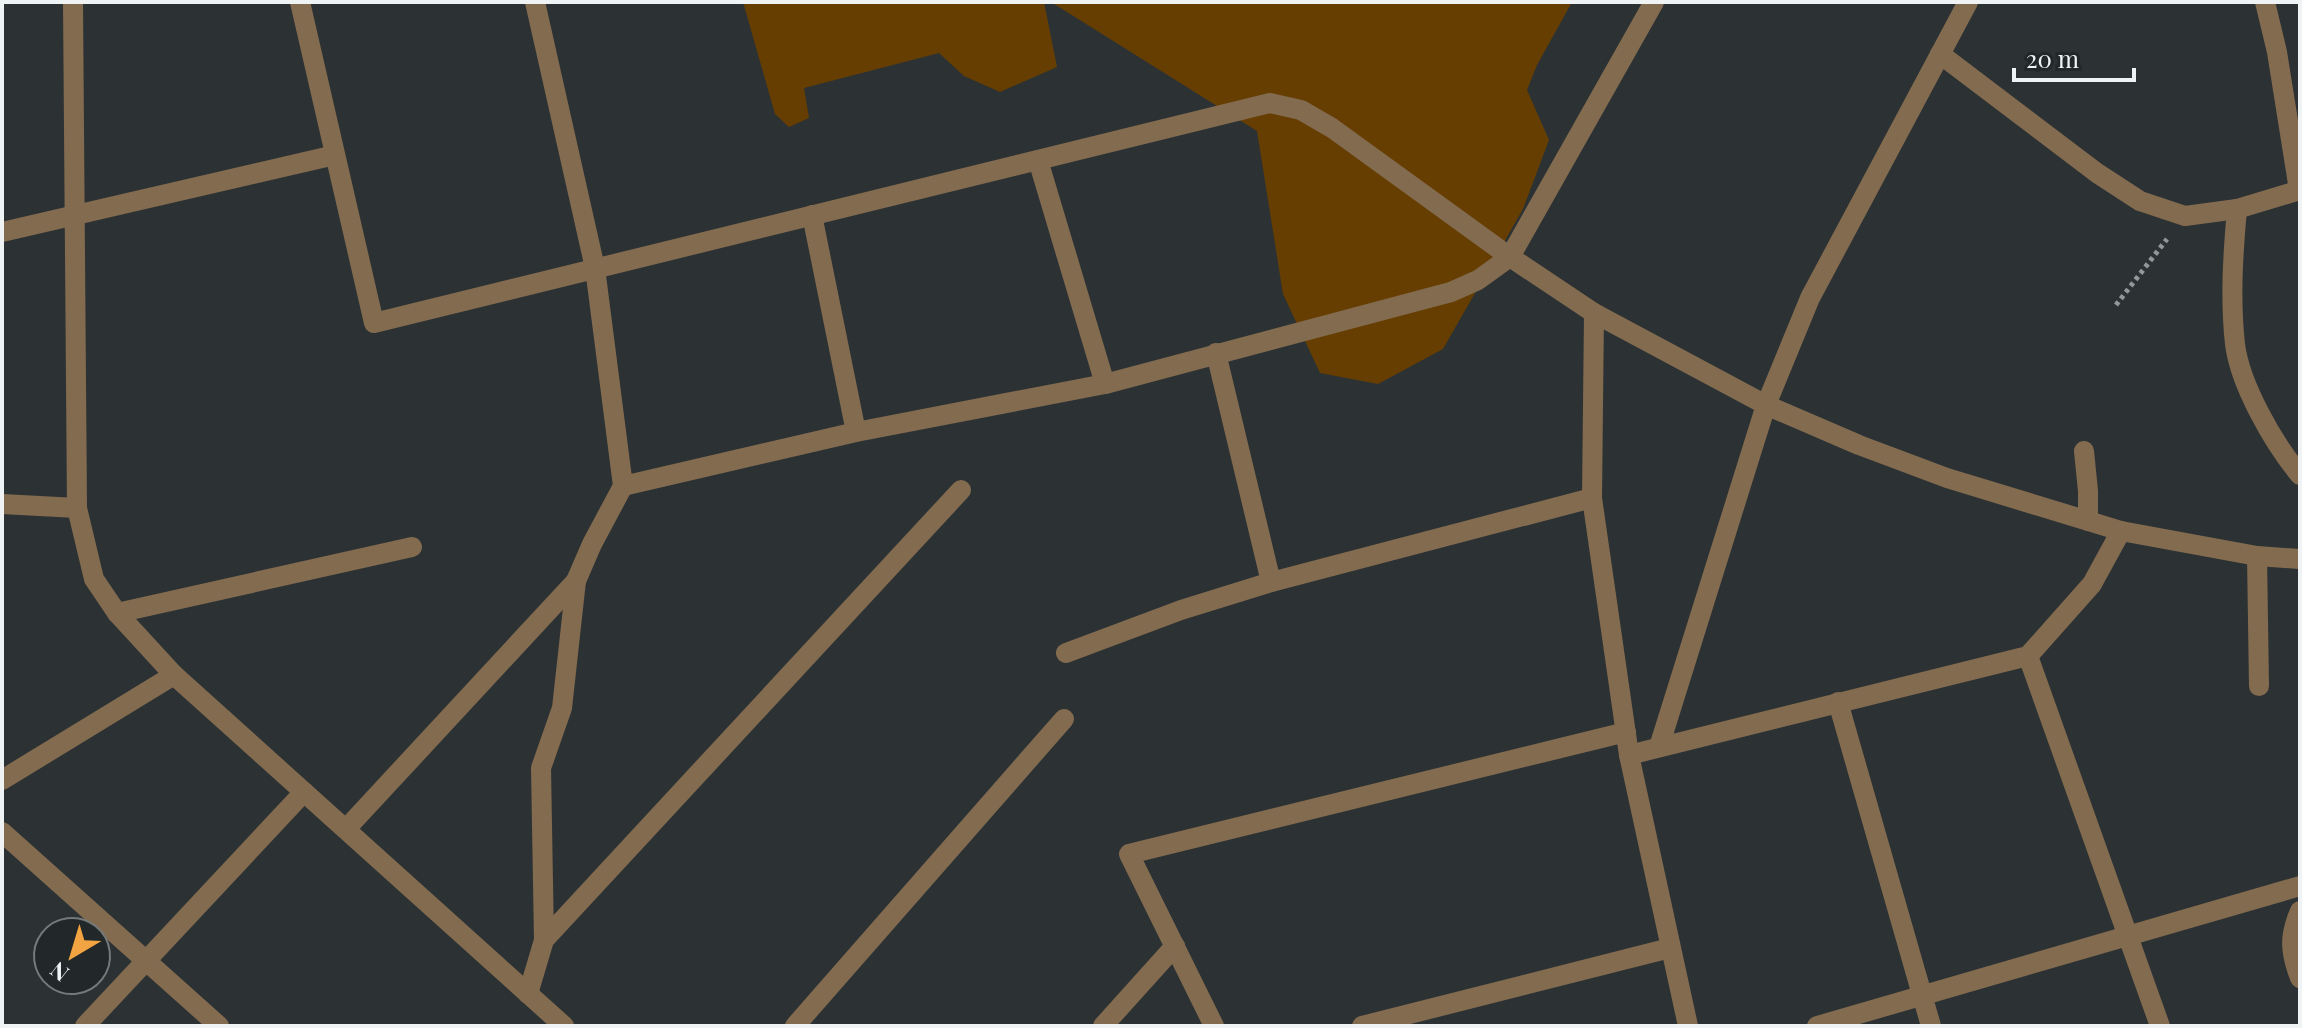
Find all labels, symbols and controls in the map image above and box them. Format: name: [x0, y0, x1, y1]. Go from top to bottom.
scale bar: [2014, 32, 2134, 82]
text: 20 m: [2026, 42, 2079, 74]
north arrow: [32, 916, 112, 996]
text: N: [43, 956, 75, 989]

